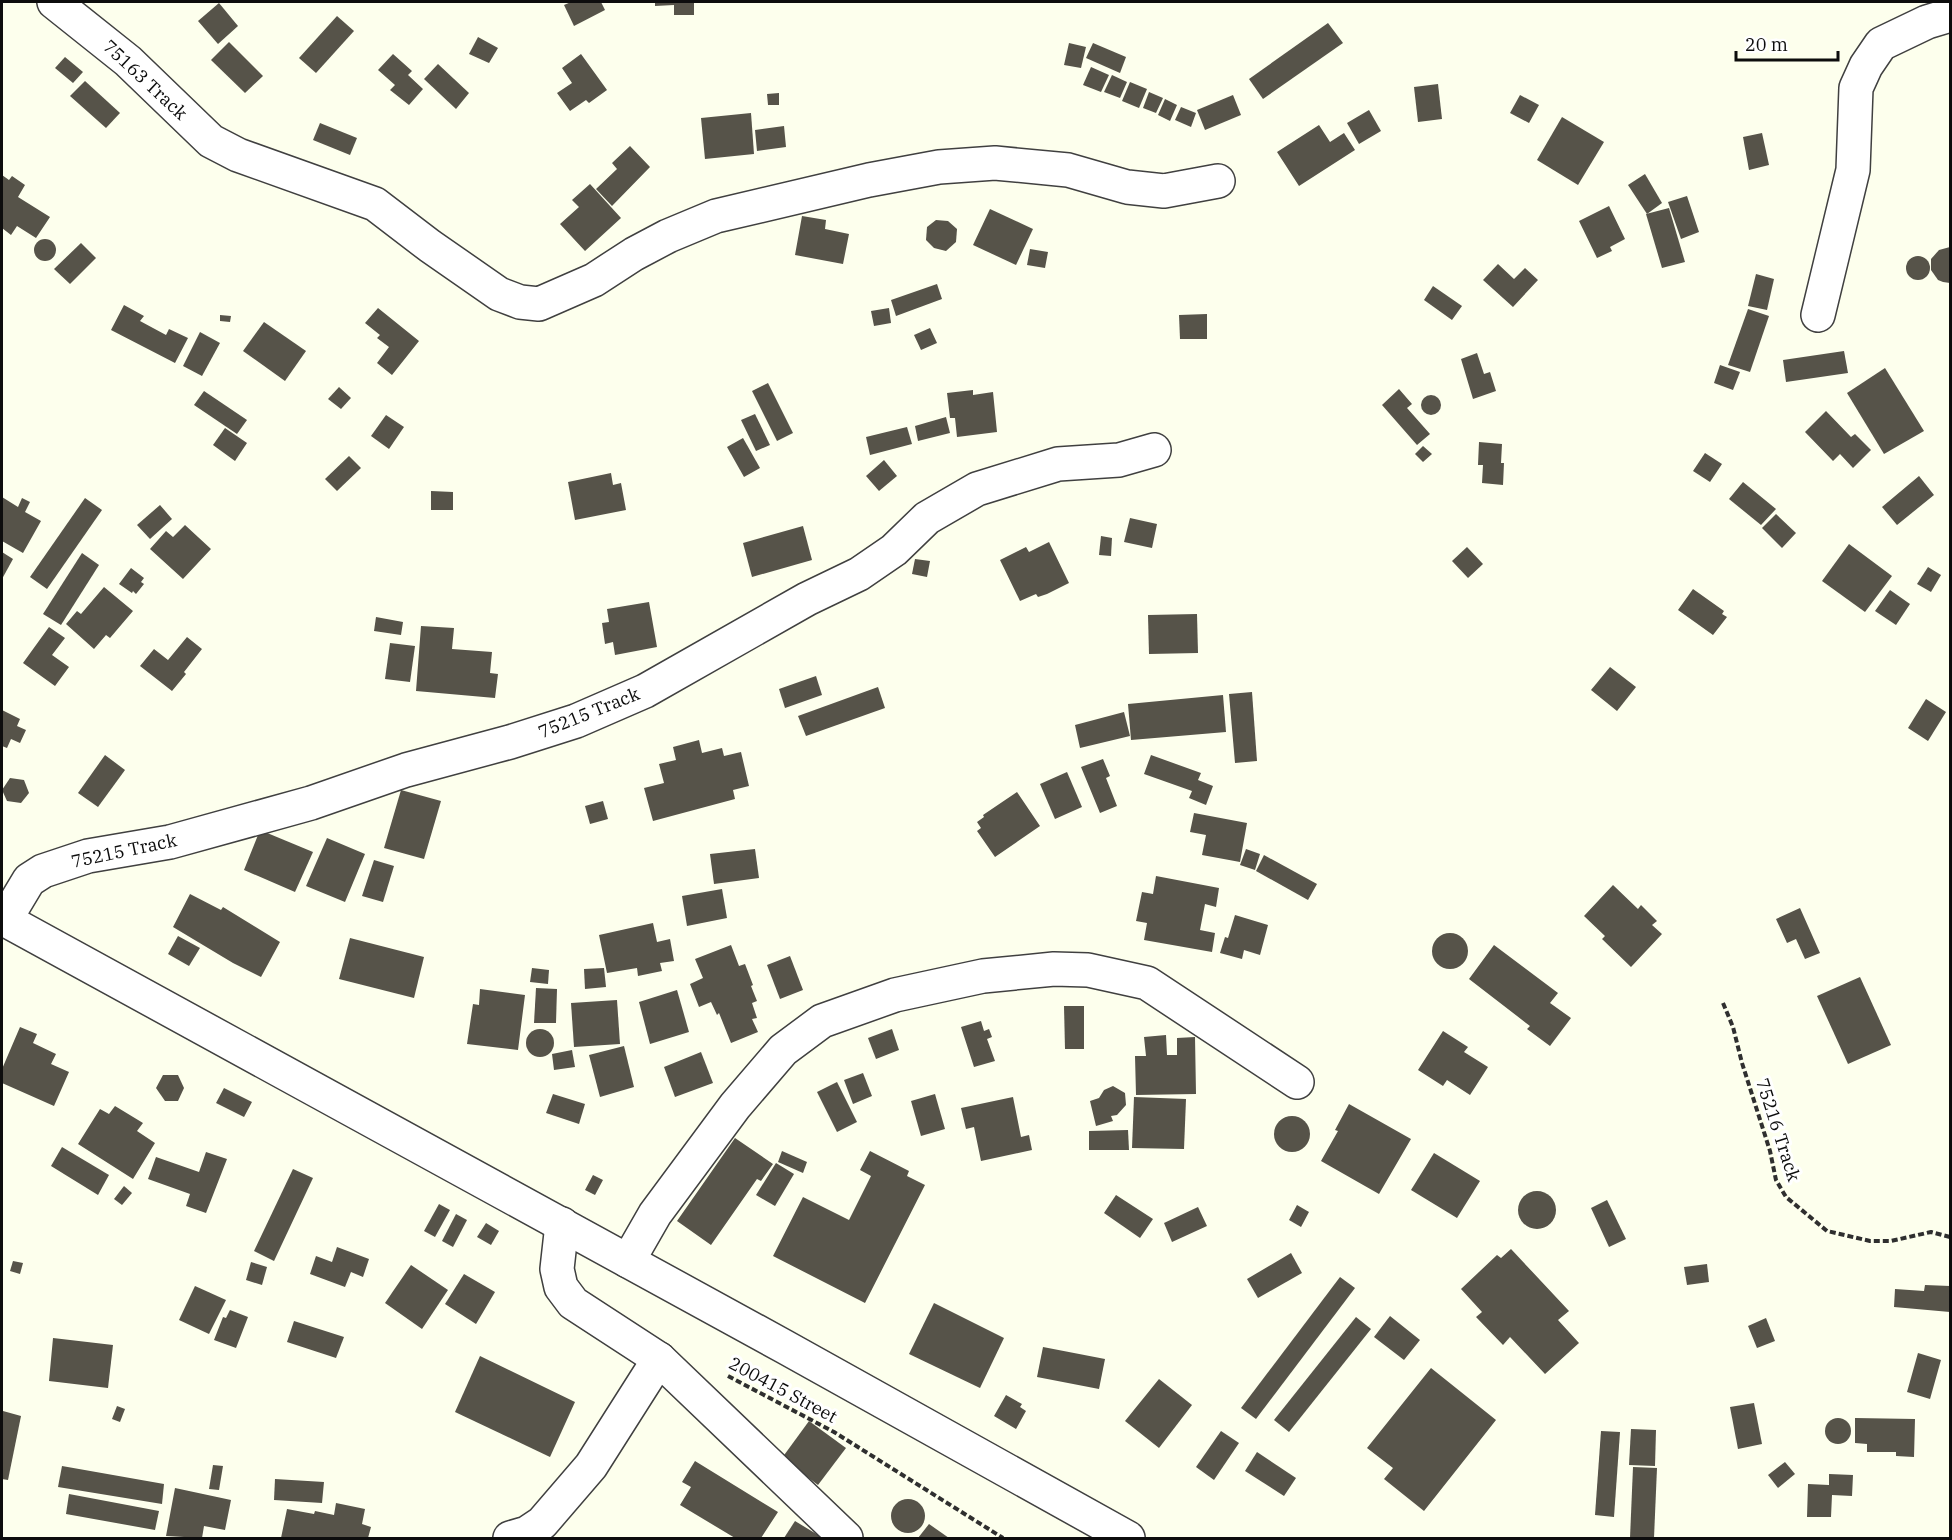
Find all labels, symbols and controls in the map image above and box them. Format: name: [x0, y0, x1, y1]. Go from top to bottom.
scale bar: [1736, 24, 1838, 62]
text: 20 m: [1745, 33, 1788, 56]
street label: 75163 Track: [98, 35, 193, 125]
street label: 75215 Track: [535, 682, 643, 743]
street label: 75215 Track: [69, 828, 179, 873]
street label: 75216 Track: [1751, 1075, 1806, 1185]
street label: 200415 Street: [725, 1351, 841, 1428]

